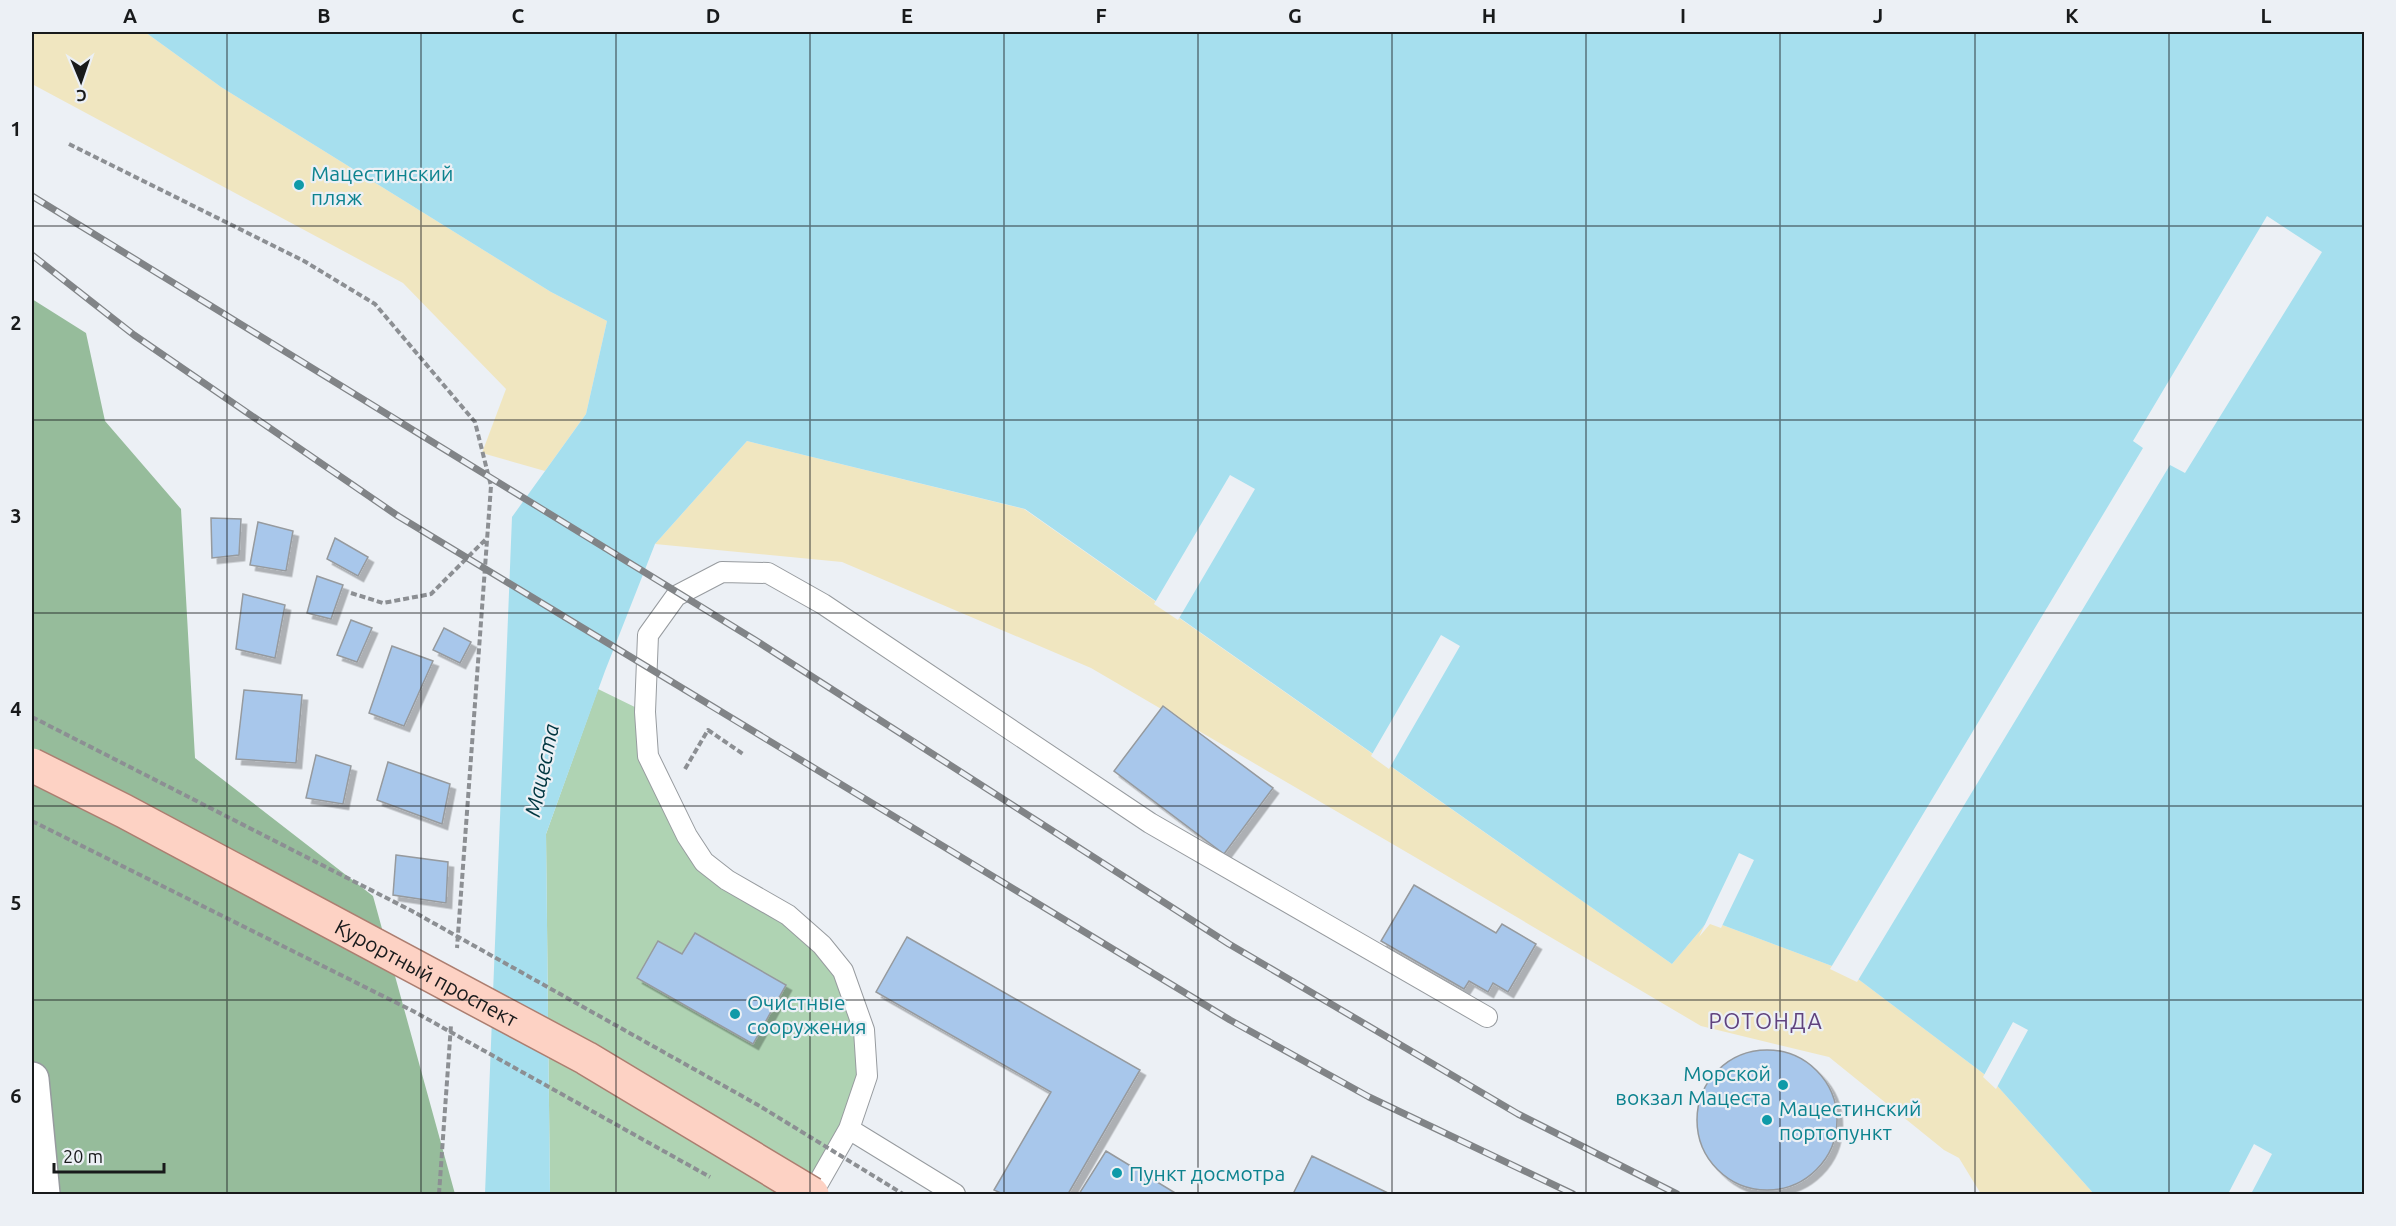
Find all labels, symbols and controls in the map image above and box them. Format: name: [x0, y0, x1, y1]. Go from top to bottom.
text: A: [123, 4, 137, 27]
text: B: [317, 4, 331, 27]
text: C: [512, 4, 525, 27]
text: D: [706, 4, 720, 27]
text: E: [901, 4, 913, 27]
text: F: [1095, 4, 1107, 27]
text: G: [1288, 4, 1302, 27]
text: H: [1482, 4, 1496, 27]
text: I: [1680, 4, 1686, 27]
text: J: [1873, 4, 1883, 27]
text: K: [2065, 4, 2079, 27]
text: L: [2261, 4, 2272, 27]
north arrow: [51, 51, 111, 111]
text: С: [76, 87, 87, 105]
text: 1: [10, 117, 22, 140]
place label: Мацестинский пляж: [311, 161, 453, 209]
marker: Мацестинский пляж: [292, 178, 306, 192]
text: 2: [10, 311, 22, 334]
text: 3: [10, 504, 22, 527]
text: 4: [10, 697, 22, 720]
water label: Мацеста: [519, 721, 563, 819]
text: 5: [10, 891, 22, 914]
street label: Курортный проспект: [331, 914, 523, 1032]
place label: Очистные сооружения: [747, 990, 867, 1038]
marker: Очистные сооружения: [728, 1007, 742, 1021]
district label: РОТОНДА: [1709, 1008, 1823, 1033]
place label: Морской вокзал Мацеста: [1615, 1061, 1771, 1109]
marker: Морской вокзал Мацеста: [1776, 1078, 1790, 1092]
text: 6: [10, 1084, 22, 1107]
place label: Мацестинский портопункт: [1779, 1096, 1921, 1144]
marker: Мацестинский портопункт: [1760, 1113, 1774, 1127]
scale bar: [54, 1136, 164, 1174]
text: 20 m: [63, 1146, 103, 1166]
place label: Пункт досмотра: [1129, 1161, 1285, 1185]
marker: Пункт досмотра: [1110, 1166, 1124, 1180]

